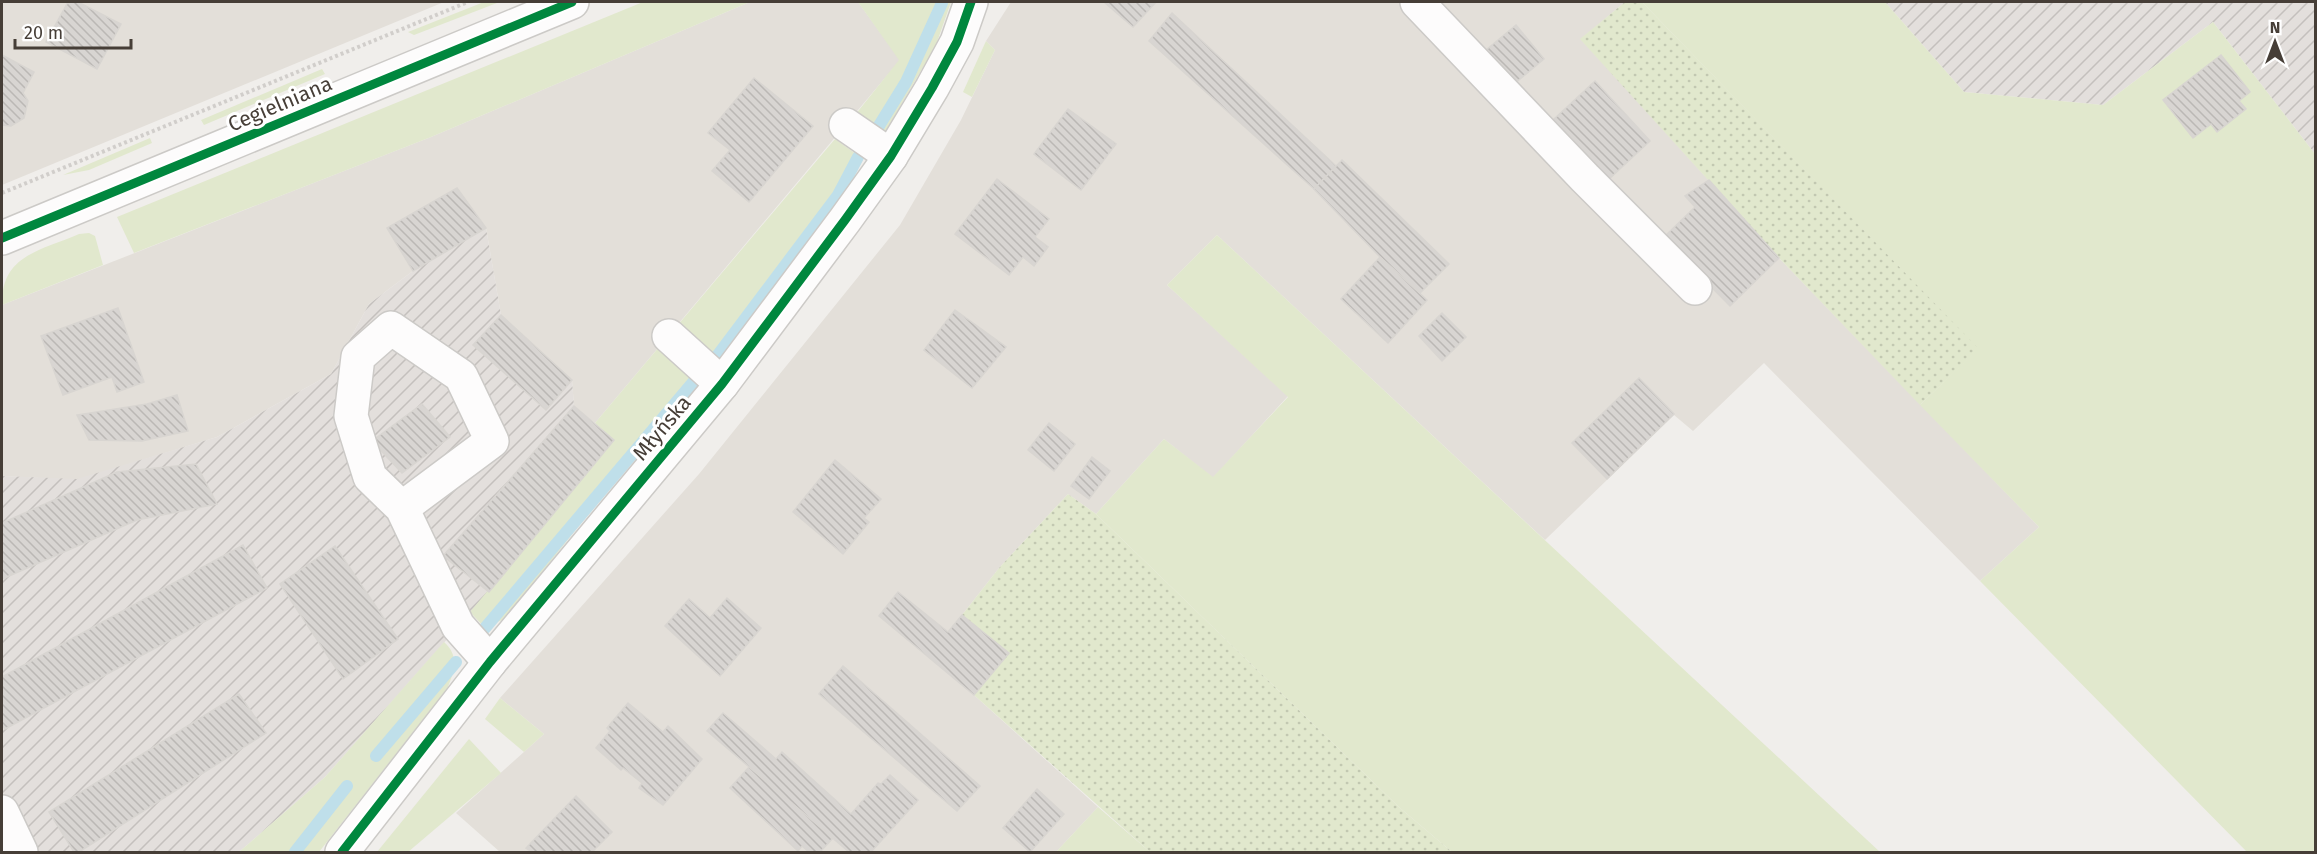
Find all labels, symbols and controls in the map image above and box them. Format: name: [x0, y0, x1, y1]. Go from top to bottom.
scale bar: [15, 12, 130, 50]
north arrow: [2245, 12, 2305, 72]
text: N: [2270, 18, 2280, 37]
text: 20 m: [24, 22, 63, 44]
street label: Cegielniana: [224, 70, 336, 138]
street label: Młyńska: [627, 390, 697, 466]

